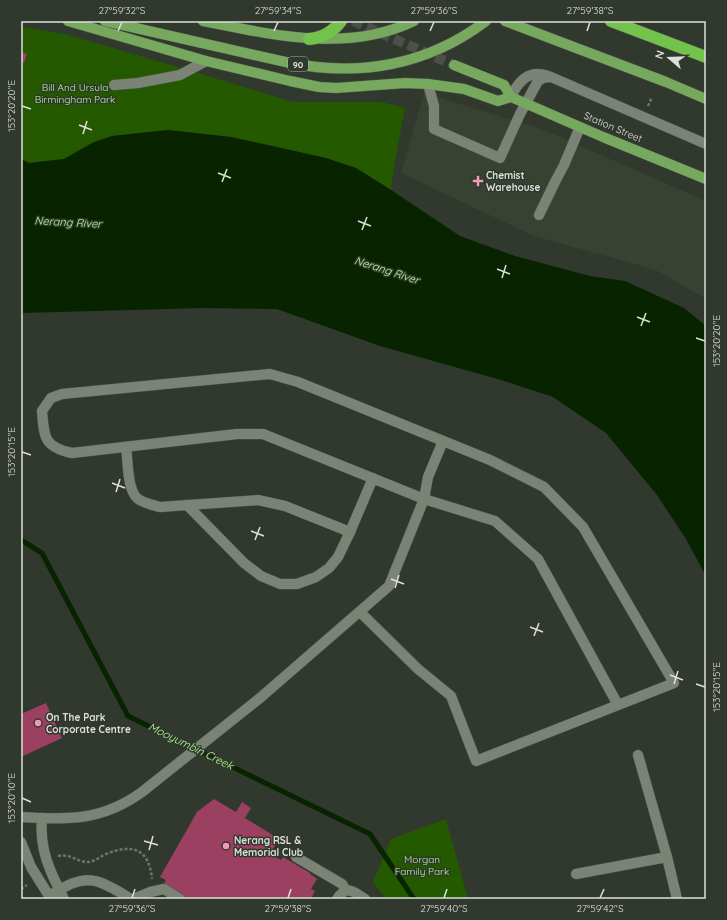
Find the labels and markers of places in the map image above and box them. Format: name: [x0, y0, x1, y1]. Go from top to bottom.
place label: Chemist Warehouse: [486, 169, 540, 194]
marker: Chemist Warehouse: [473, 176, 483, 186]
place label: On The Park Corporate Centre: [46, 711, 131, 736]
marker: On The Park Corporate Centre: [33, 718, 43, 728]
place label: Nerang RSL & Memorial Club: [234, 834, 303, 859]
marker: Nerang RSL & Memorial Club: [221, 841, 231, 851]

